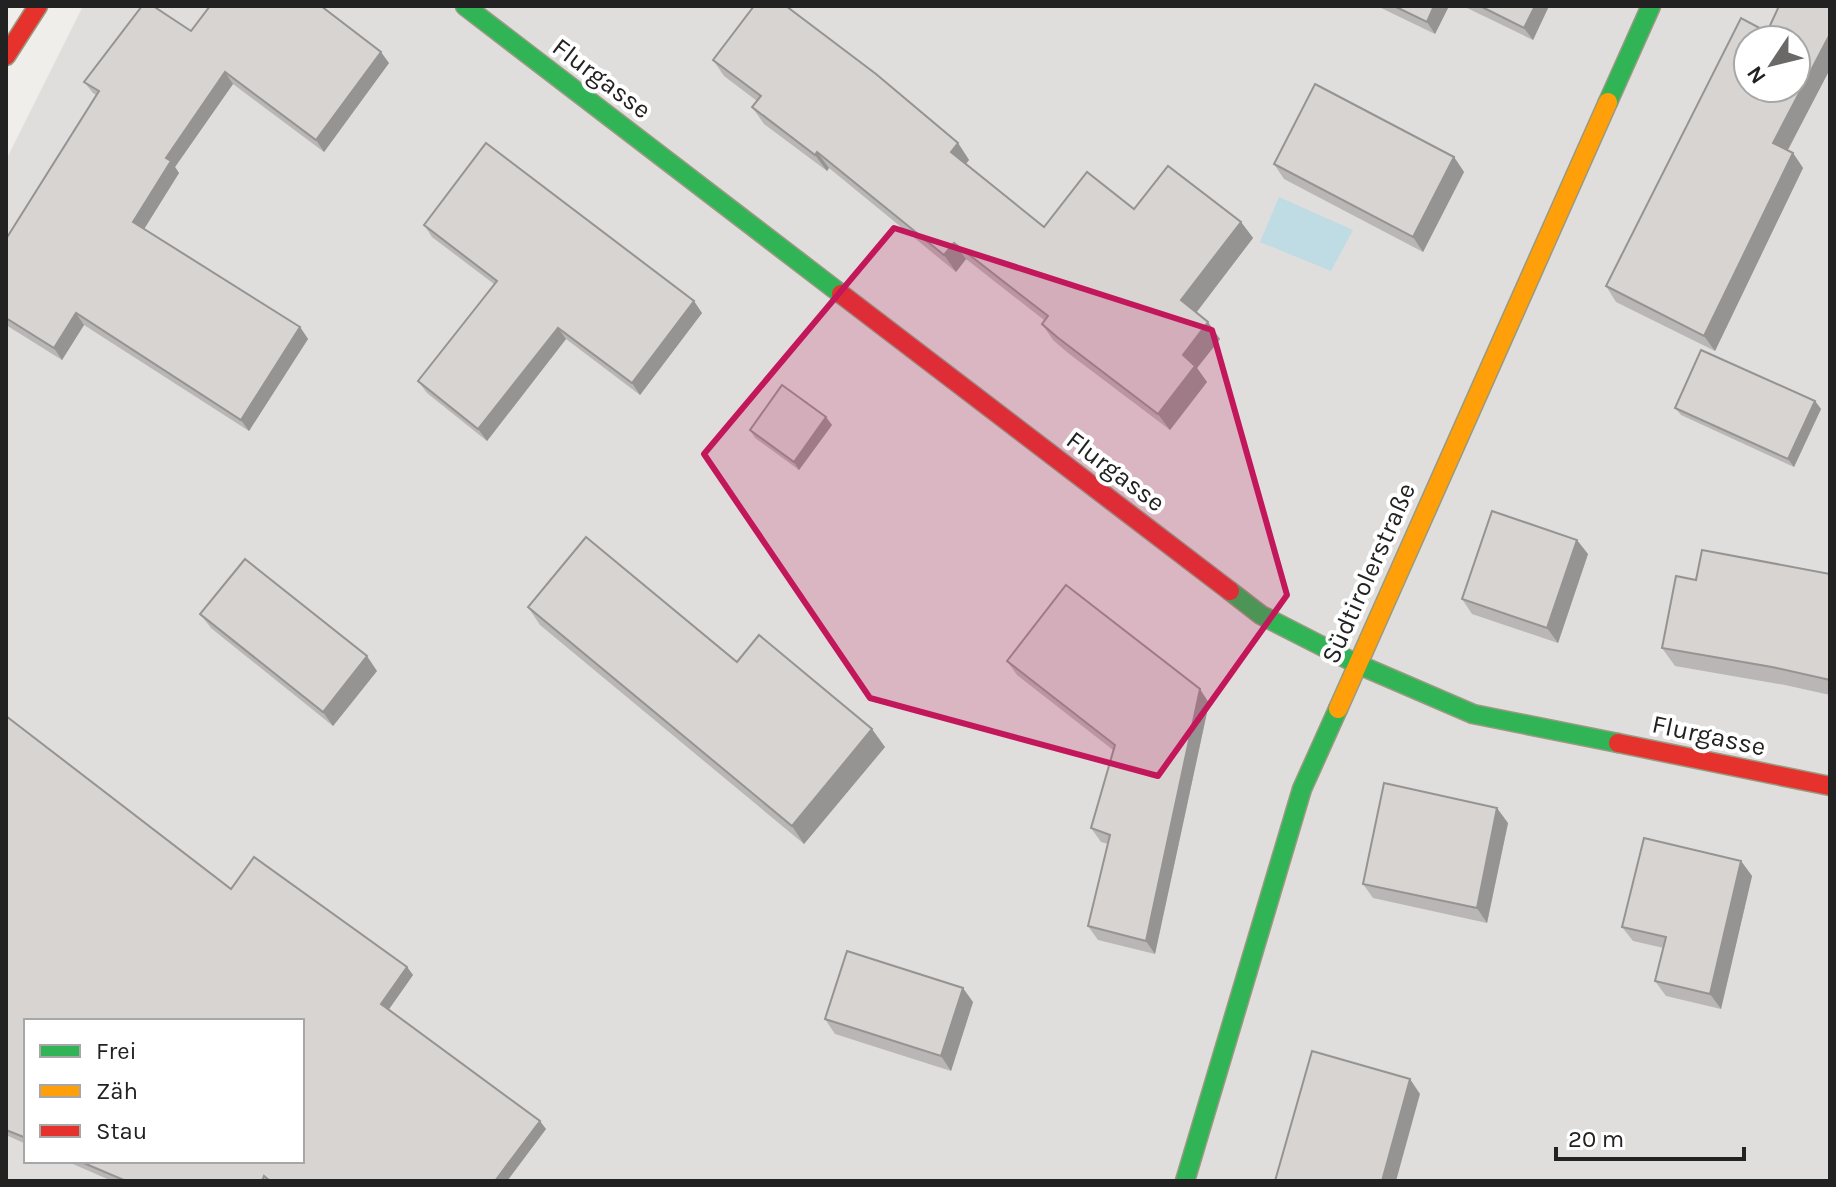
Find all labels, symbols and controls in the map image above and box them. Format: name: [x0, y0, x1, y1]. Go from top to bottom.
north arrow: [1732, 24, 1812, 104]
street label: Flurgasse: [546, 31, 657, 125]
text: N: [1741, 61, 1772, 89]
street label: Flurgasse: [1060, 424, 1171, 518]
street label: Südtirolerstraße: [1315, 478, 1422, 668]
street label: Flurgasse: [1649, 708, 1769, 763]
legend: [24, 1019, 304, 1163]
text: Frei: [96, 1037, 137, 1065]
text: Zäh: [96, 1077, 138, 1105]
scale bar: [1556, 1111, 1744, 1161]
text: Stau: [96, 1117, 147, 1145]
text: 20 m: [1568, 1125, 1624, 1153]

